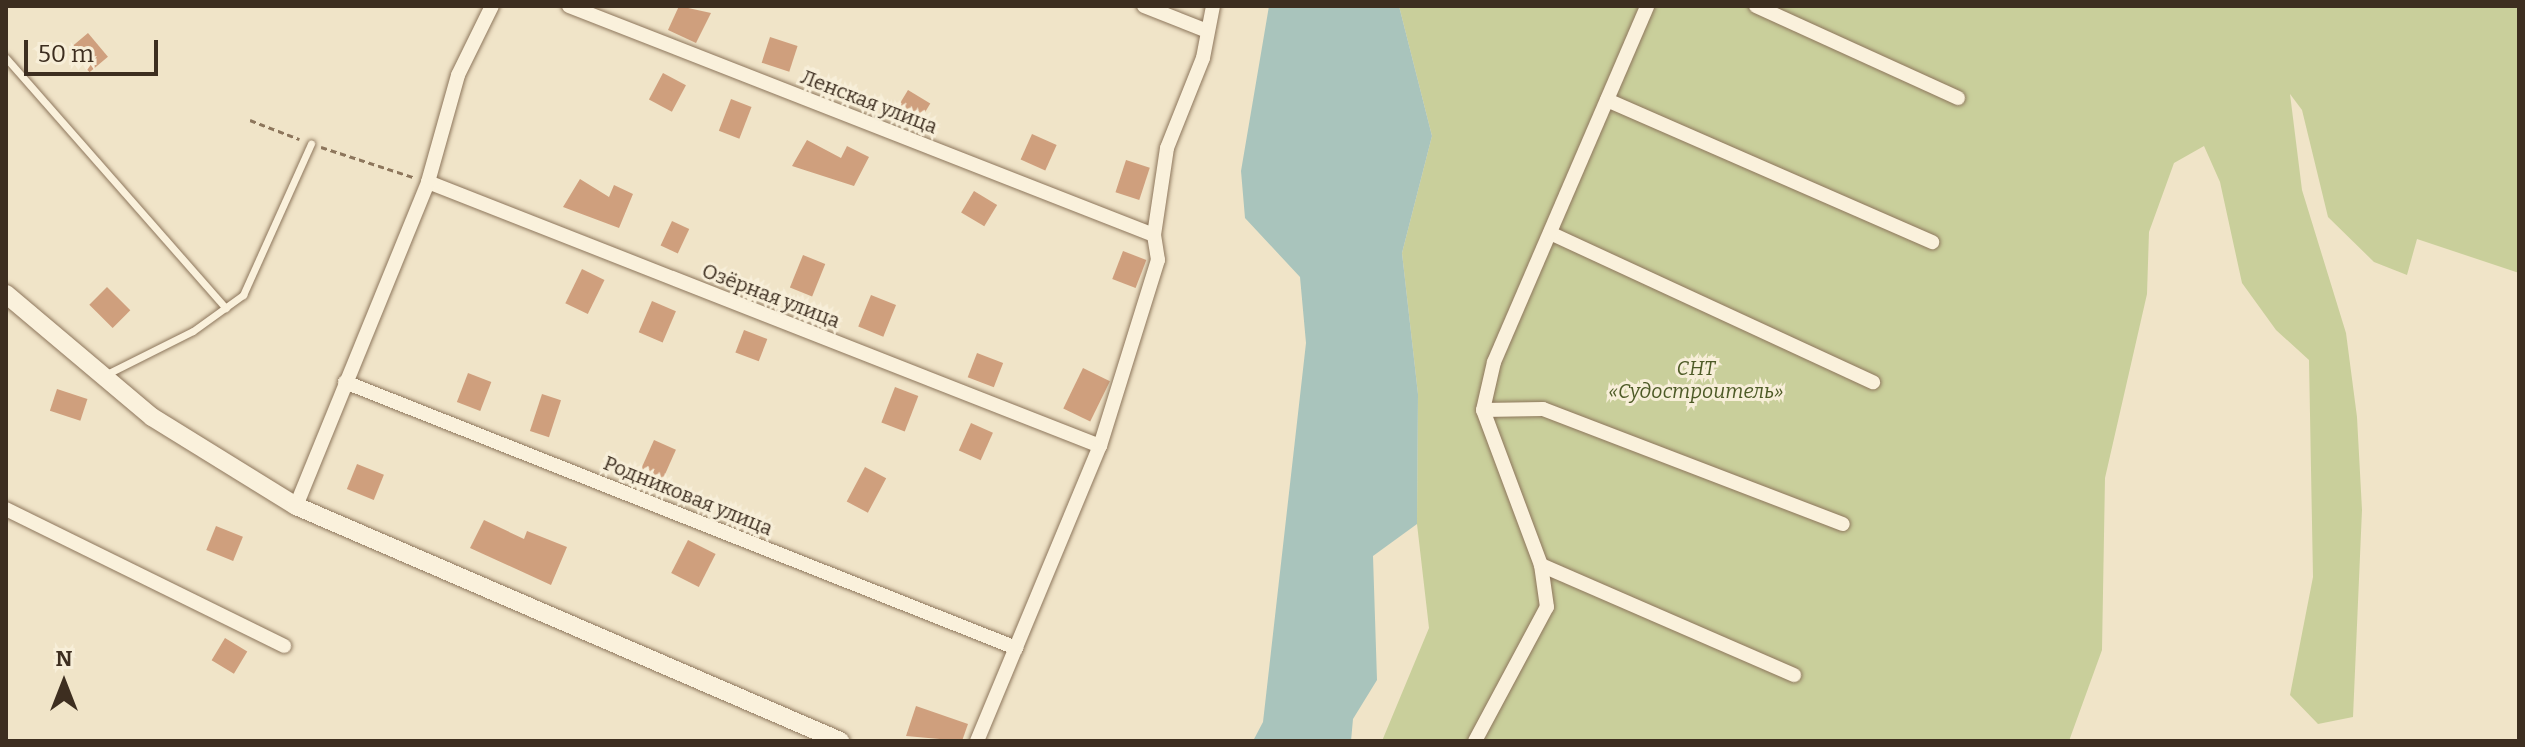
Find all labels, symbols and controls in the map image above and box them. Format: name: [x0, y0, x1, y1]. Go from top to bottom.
scale bar: [28, 24, 162, 74]
text: 50 m: [38, 40, 94, 68]
street label: Ленская улица: [797, 65, 941, 139]
street label: Озёрная улица: [699, 259, 843, 333]
park label: СНТ «Судостроитель»: [1609, 357, 1783, 404]
street label: Родниковая улица: [600, 451, 776, 541]
north arrow: [24, 643, 104, 723]
text: N: [56, 645, 72, 672]

